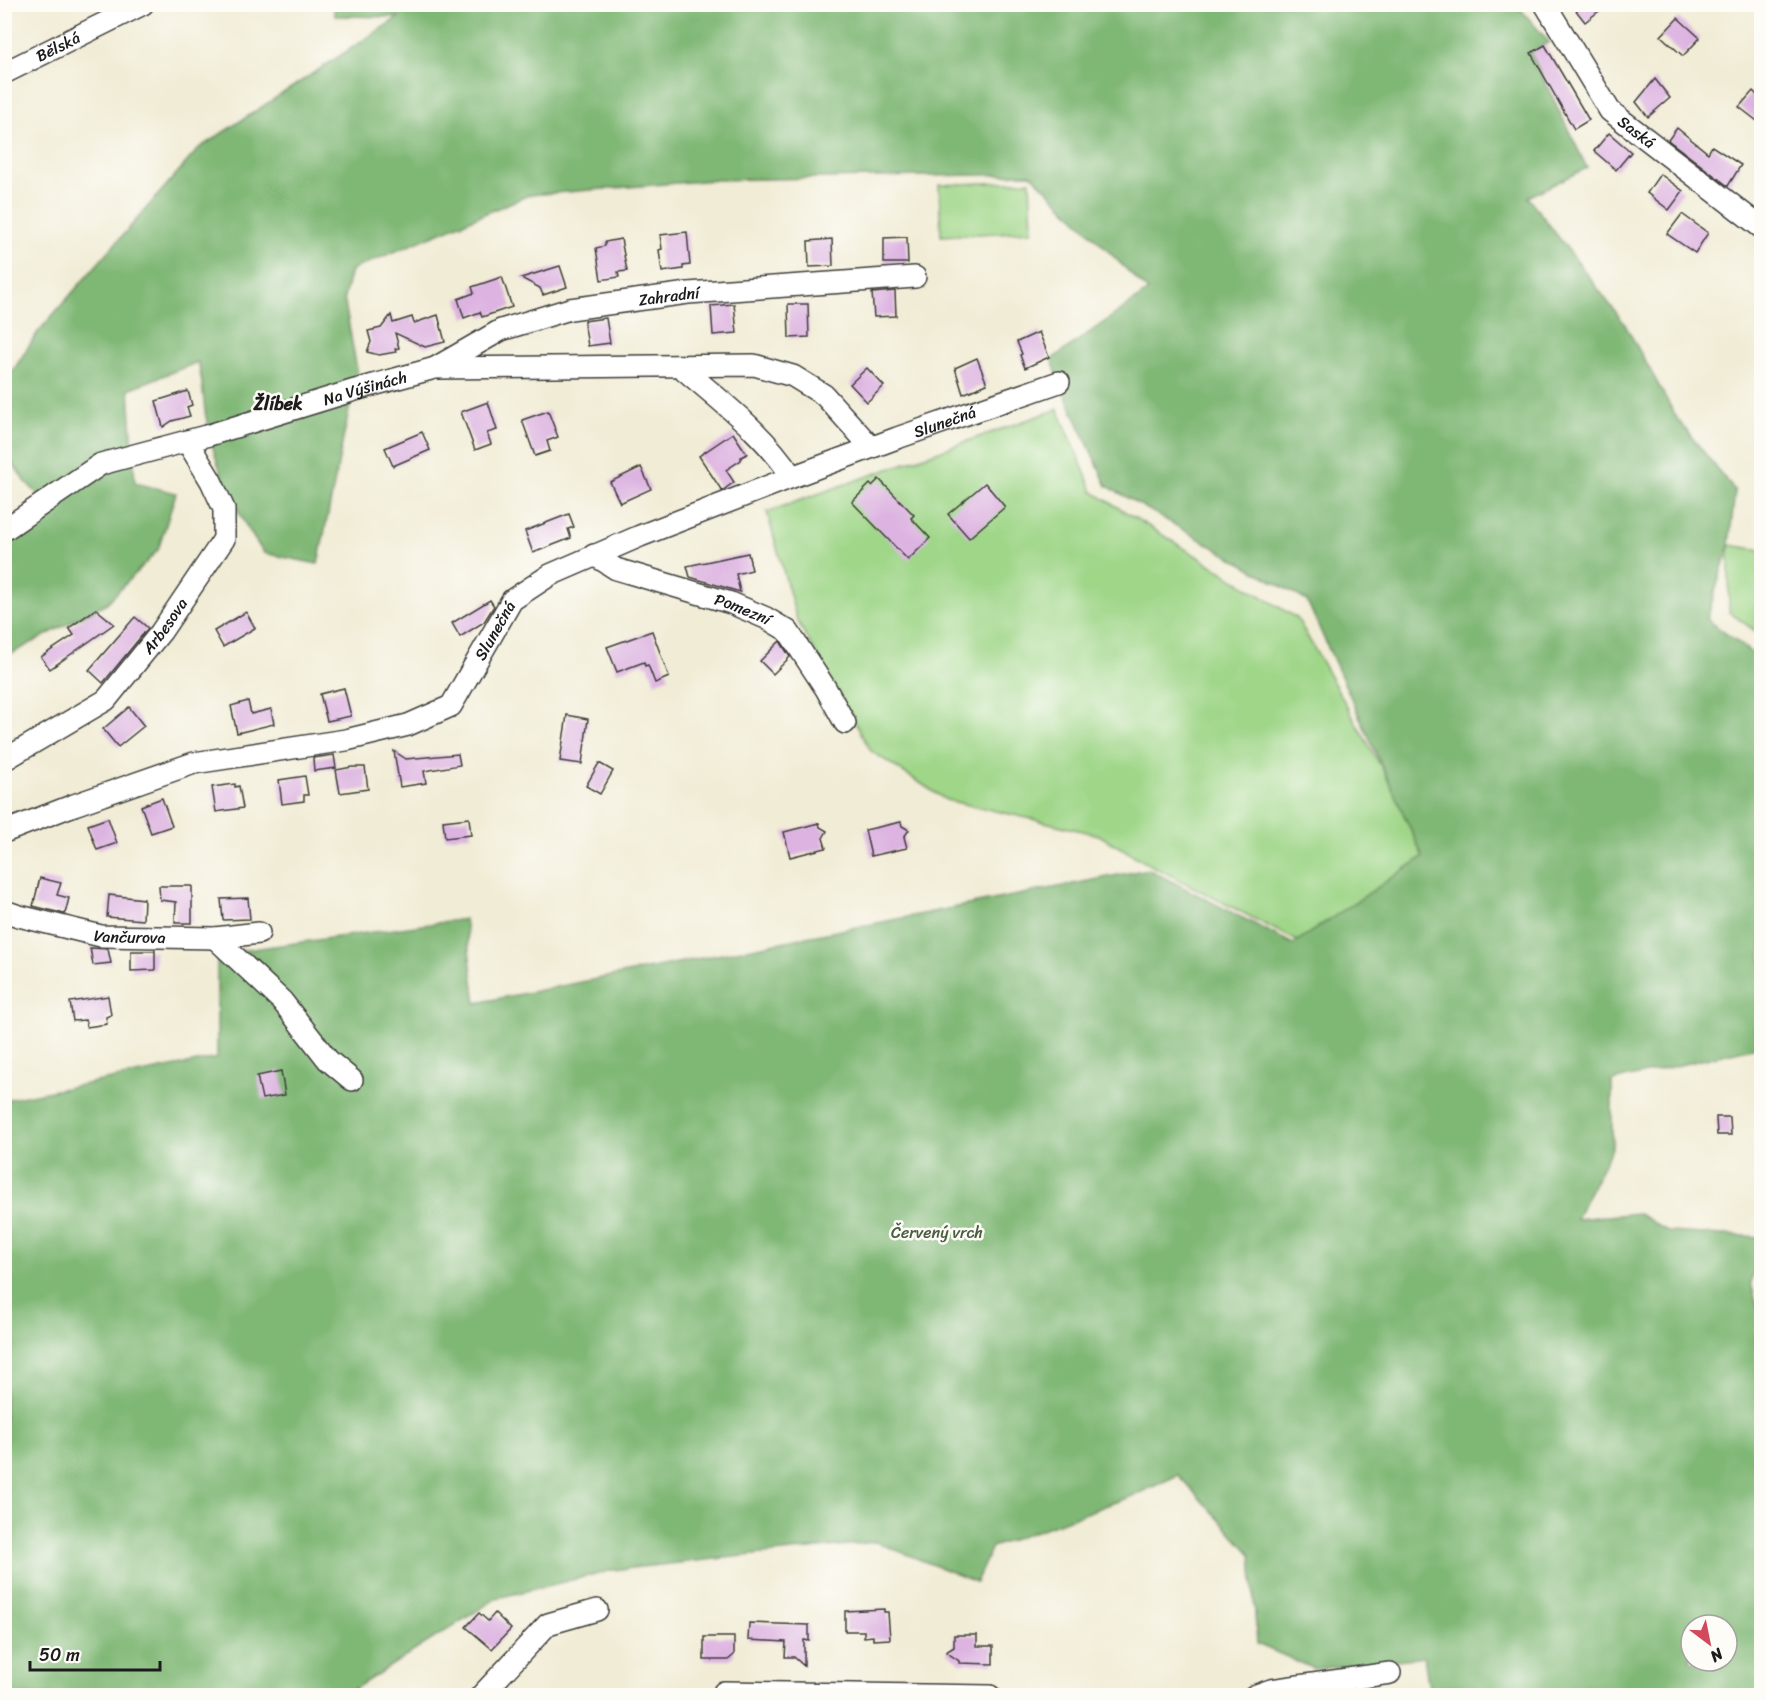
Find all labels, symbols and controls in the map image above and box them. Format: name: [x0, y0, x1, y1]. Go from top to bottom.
street label: Bělská: [31, 23, 85, 70]
street label: Saská: [1611, 108, 1662, 156]
street label: Zahradní: [637, 278, 703, 315]
street label: Na Výšinách: [319, 362, 410, 414]
district label: Žlíbek: [252, 388, 303, 420]
street label: Slunečná: [909, 398, 980, 446]
street label: Pomezní: [711, 585, 779, 635]
street label: Arbesova: [134, 592, 195, 662]
street label: Slunečná: [466, 595, 524, 666]
street label: Vančurova: [91, 921, 166, 952]
park label: Červený vrch: [891, 1218, 983, 1247]
north arrow: [1679, 1613, 1739, 1673]
scale bar: [30, 1634, 160, 1672]
text: 50 m: [39, 1639, 80, 1671]
text: N: [1704, 1640, 1730, 1671]

